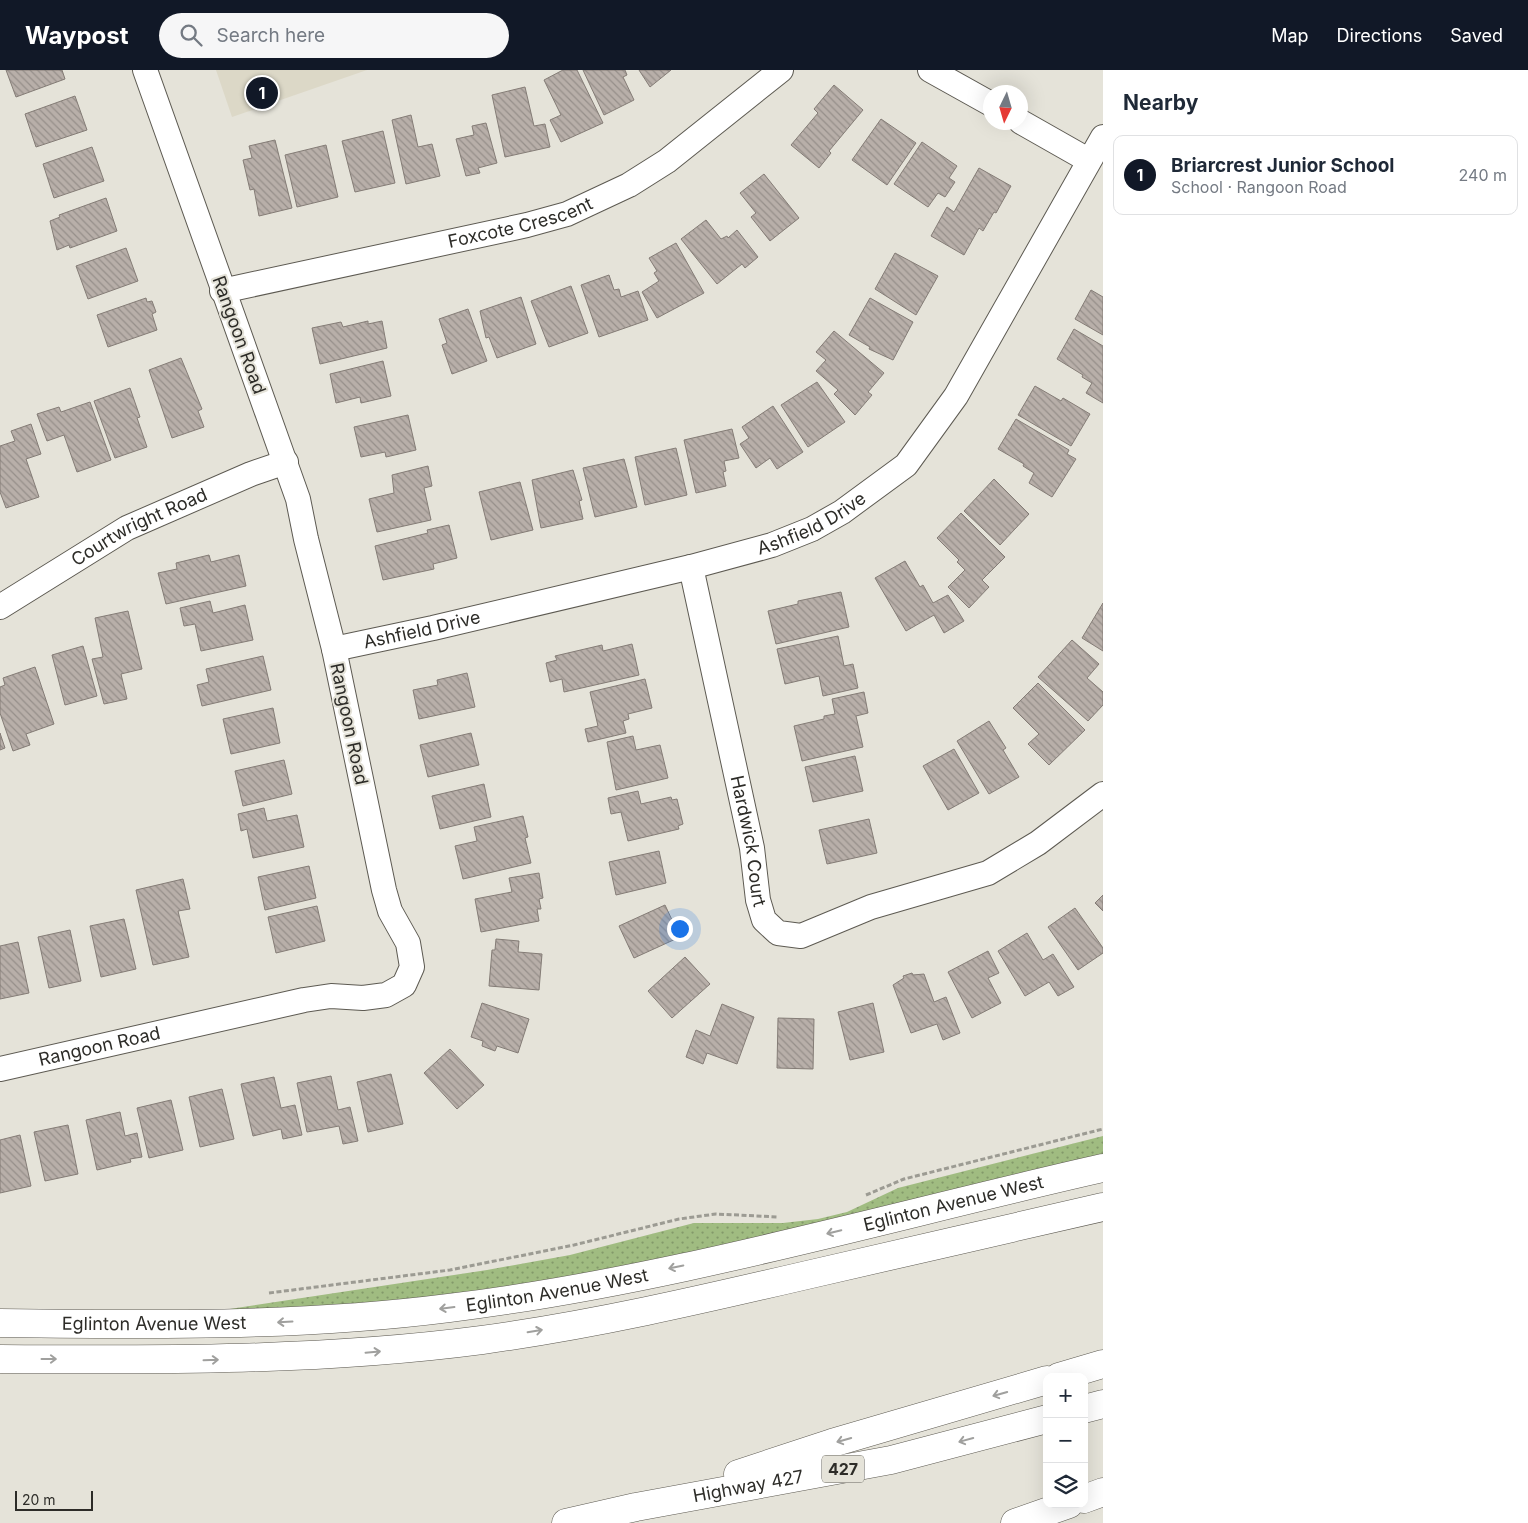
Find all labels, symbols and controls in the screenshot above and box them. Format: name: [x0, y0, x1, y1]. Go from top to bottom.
search box: [159, 13, 509, 58]
text: Waypost: [25, 21, 129, 50]
icon: search: [177, 21, 205, 49]
text: Search here: [217, 24, 325, 47]
text: Map: [1271, 25, 1309, 46]
text: Directions: [1337, 25, 1422, 46]
text: Saved: [1450, 25, 1503, 46]
pin: 1: [246, 74, 278, 112]
north arrow: [983, 85, 1028, 130]
text: Nearby: [1123, 90, 1198, 115]
text: Briarcrest Junior School: [1171, 154, 1394, 177]
text: 1: [1137, 165, 1143, 185]
text: 240 m: [1459, 165, 1507, 185]
text: School · Rangoon Road: [1171, 177, 1347, 197]
street label: Foxcote Crescent: [446, 193, 596, 252]
street label: Rangoon Road: [208, 273, 271, 397]
street label: Courtwright Road: [67, 483, 210, 570]
street label: Ashfield Drive: [755, 487, 870, 559]
street label: Ashfield Drive: [361, 606, 482, 652]
street label: Rangoon Road: [326, 661, 373, 787]
street label: Hardwick Court: [727, 773, 770, 909]
your location: [667, 916, 693, 942]
street label: Rangoon Road: [37, 1022, 162, 1070]
street label: Eglinton Avenue West: [861, 1171, 1045, 1235]
one-way arrow: [827, 1228, 843, 1237]
one-way arrow: [668, 1263, 684, 1273]
street label: Eglinton Avenue West: [465, 1264, 650, 1316]
one-way arrow: [439, 1303, 455, 1313]
street label: Eglinton Avenue West: [62, 1312, 247, 1334]
one-way arrow: [277, 1317, 293, 1326]
one-way arrow: [526, 1326, 542, 1336]
one-way arrow: [365, 1347, 381, 1356]
one-way arrow: [40, 1354, 56, 1364]
one-way arrow: [202, 1355, 219, 1365]
map controls: [1043, 1373, 1088, 1508]
button: +: [1043, 1373, 1088, 1418]
one-way arrow: [992, 1390, 1008, 1399]
button: −: [1043, 1418, 1088, 1463]
one-way arrow: [836, 1435, 852, 1445]
one-way arrow: [958, 1436, 974, 1446]
road number: 427: [822, 1456, 864, 1482]
button: layers: [1043, 1463, 1088, 1508]
street label: Highway 427: [691, 1465, 805, 1506]
scale bar: [15, 1488, 92, 1511]
text: 20 m: [22, 1491, 56, 1508]

